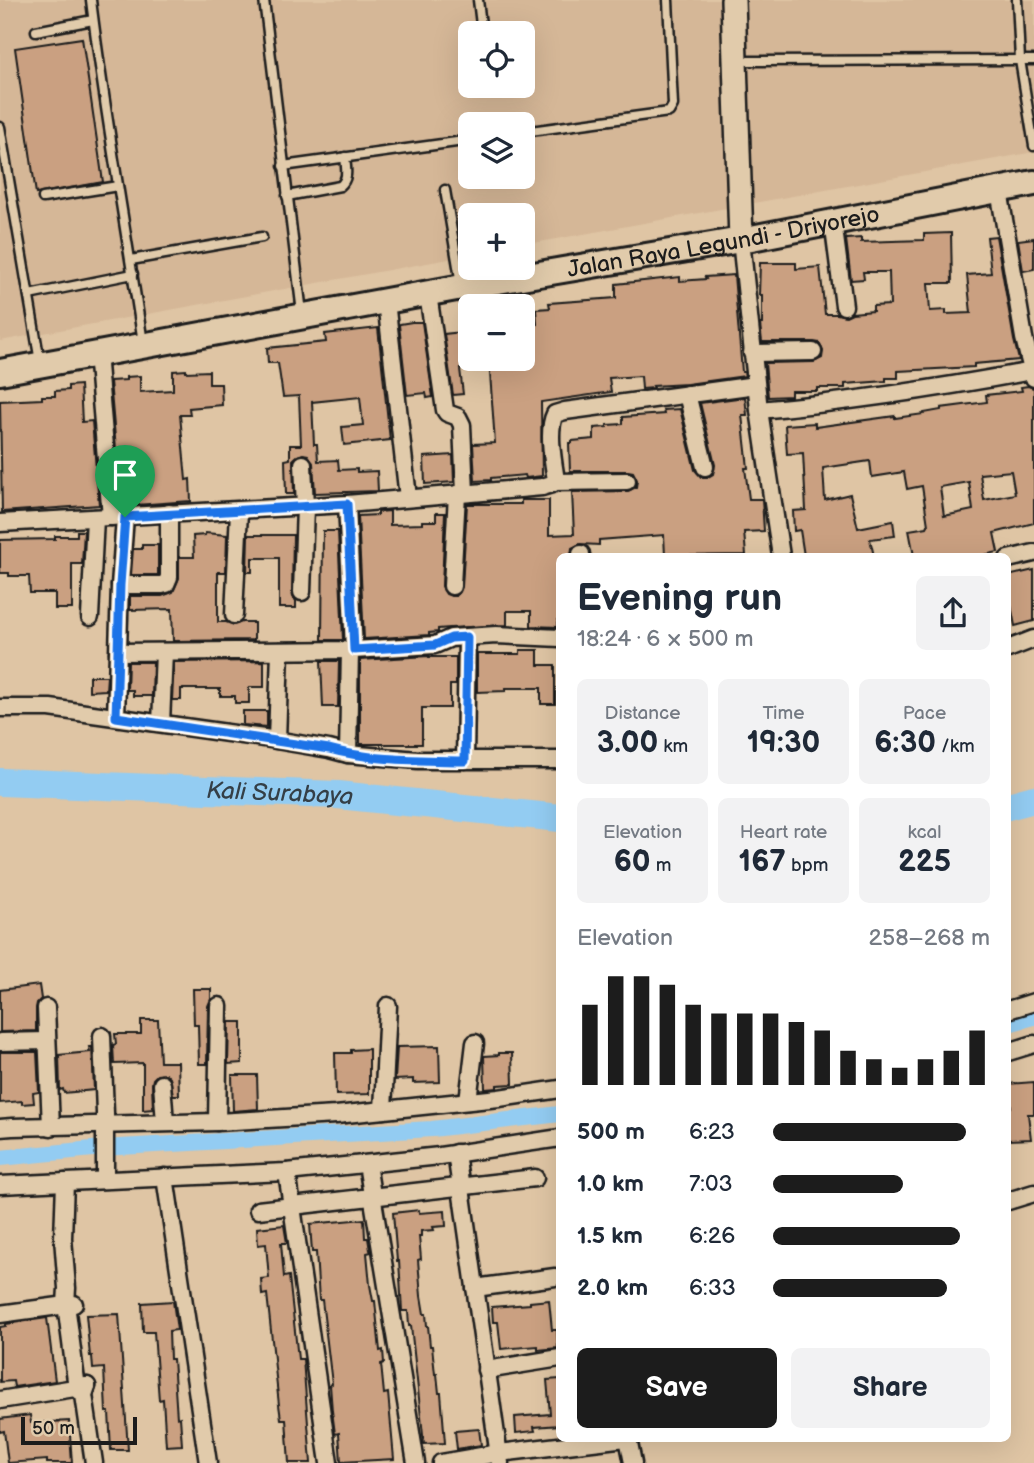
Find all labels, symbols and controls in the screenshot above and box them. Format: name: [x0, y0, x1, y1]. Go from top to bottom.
map controls: [458, 21, 535, 371]
button: locate: [458, 21, 535, 98]
button: layers: [458, 112, 535, 189]
street label: Jalan Raya Legundi - Driyorejo: [565, 200, 882, 284]
button: +: [458, 203, 535, 280]
button: −: [458, 294, 535, 371]
pin: [95, 445, 155, 517]
icon: arrive: [106, 456, 144, 494]
text: Evening run: [577, 576, 782, 621]
button: share: [916, 576, 990, 650]
text: 18:24 · 6 × 500 m: [577, 625, 753, 653]
text: Distance: [605, 702, 680, 725]
text: Time: [762, 702, 805, 725]
text: Pace: [903, 702, 946, 725]
text: 3.00: [597, 725, 658, 761]
text: 19:30: [747, 725, 820, 761]
text: 6:30: [874, 725, 936, 761]
text: km: [658, 735, 688, 758]
text: /km: [936, 735, 975, 758]
water label: Kali Surabaya: [206, 776, 355, 812]
text: Elevation: [603, 821, 682, 844]
text: Heart rate: [740, 821, 827, 844]
text: kcal: [907, 821, 942, 844]
text: 60: [614, 844, 651, 880]
text: 167: [739, 844, 786, 880]
text: 225: [898, 844, 951, 880]
text: m: [651, 854, 671, 877]
text: bpm: [786, 854, 828, 877]
text: Elevation: [577, 924, 673, 952]
text: 258–268 m: [868, 924, 990, 952]
text: 500 m: [577, 1118, 645, 1146]
text: 6:23: [689, 1118, 735, 1146]
text: 1.0 km: [577, 1170, 644, 1198]
text: 7:03: [689, 1170, 733, 1198]
text: 1.5 km: [577, 1222, 643, 1250]
text: 6:26: [689, 1222, 735, 1250]
text: 2.0 km: [577, 1274, 648, 1302]
text: 6:33: [689, 1274, 736, 1302]
button: Save: [577, 1348, 777, 1428]
button: Share: [791, 1348, 990, 1428]
scale bar: [21, 1414, 136, 1446]
text: 50 m: [32, 1417, 75, 1440]

